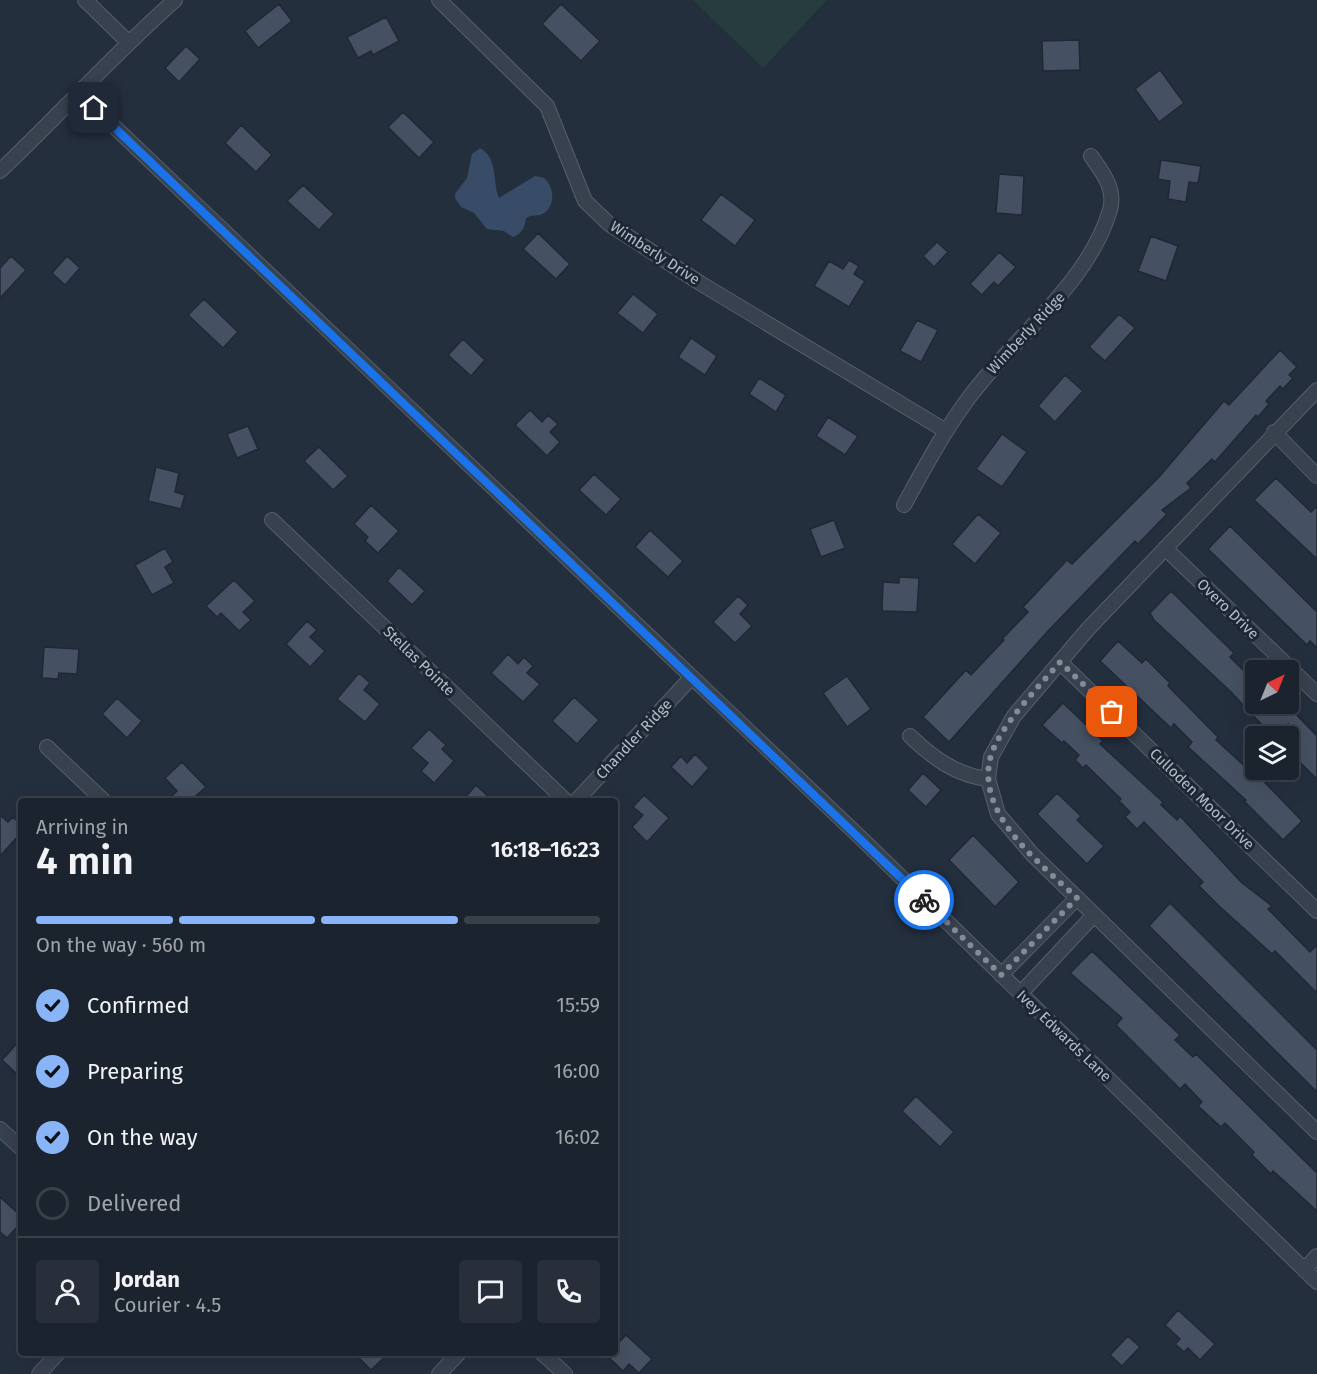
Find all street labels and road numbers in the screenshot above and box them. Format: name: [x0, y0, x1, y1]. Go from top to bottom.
street label: Wimberly Drive: [607, 217, 703, 289]
street label: Wimberly Ridge: [983, 288, 1069, 378]
street label: Overo Drive: [1193, 575, 1263, 643]
street label: Stellas Pointe: [379, 622, 459, 700]
street label: Chandler Ridge: [592, 695, 676, 783]
street label: Culloden Moor Drive: [1146, 744, 1258, 854]
street label: Ivey Edwards Lane: [1013, 986, 1115, 1086]

